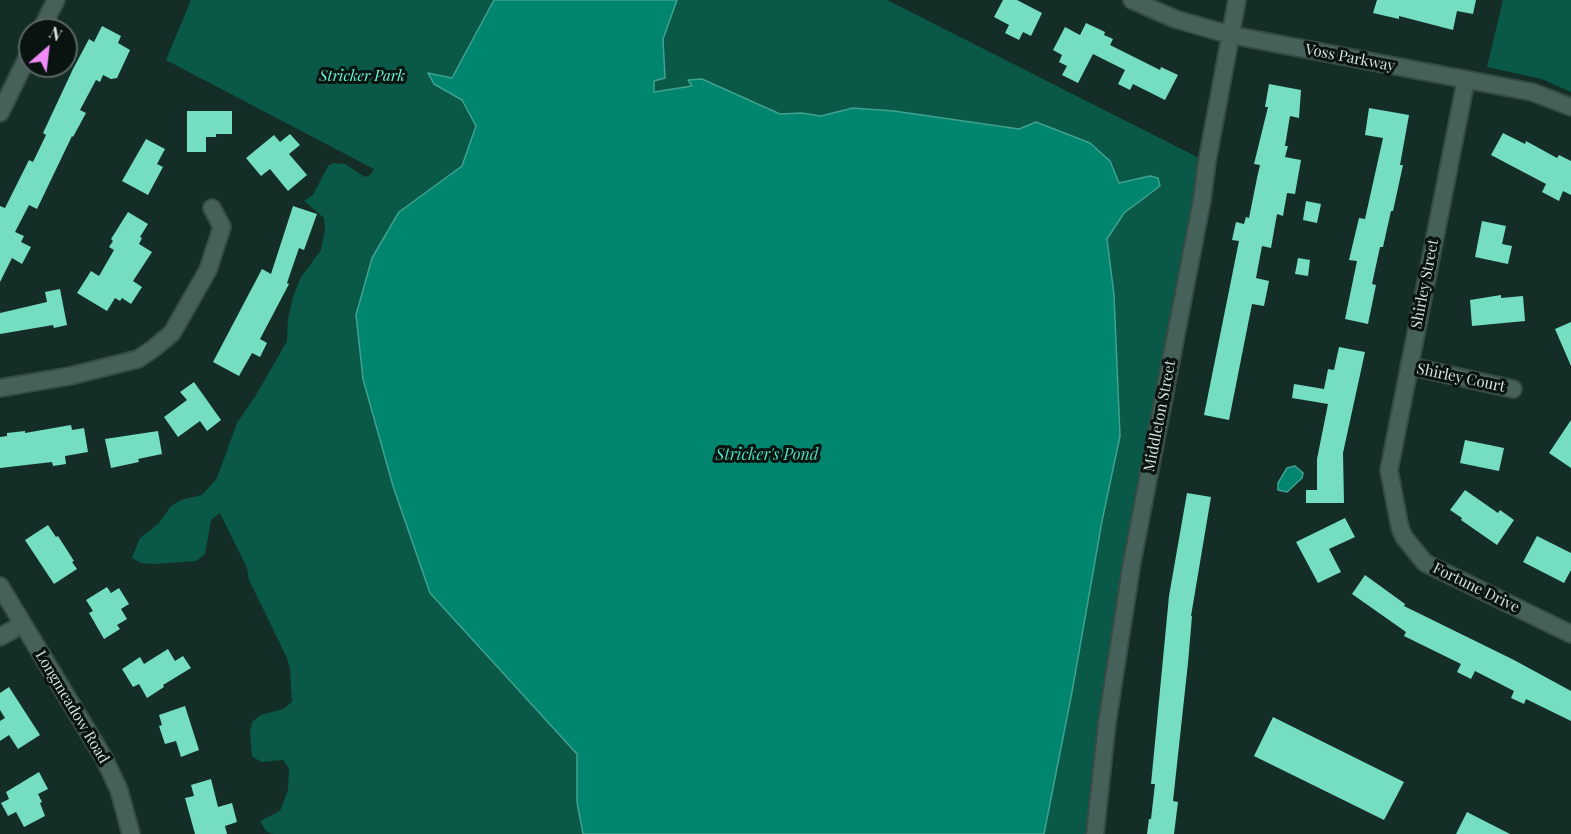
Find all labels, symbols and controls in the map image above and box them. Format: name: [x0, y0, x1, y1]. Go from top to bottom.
north arrow: [18, 18, 78, 78]
text: N: [46, 21, 66, 45]
street label: Voss Parkway: [1304, 40, 1396, 76]
park label: Stricker Park: [319, 67, 405, 85]
street label: Shirley Street: [1407, 238, 1443, 330]
street label: Middleton Street: [1140, 359, 1180, 473]
street label: Shirley Court: [1415, 360, 1507, 396]
water label: Stricker's Pond: [716, 445, 818, 465]
street label: Fortune Drive: [1430, 559, 1522, 617]
street label: Longmeadow Road: [31, 647, 113, 767]

